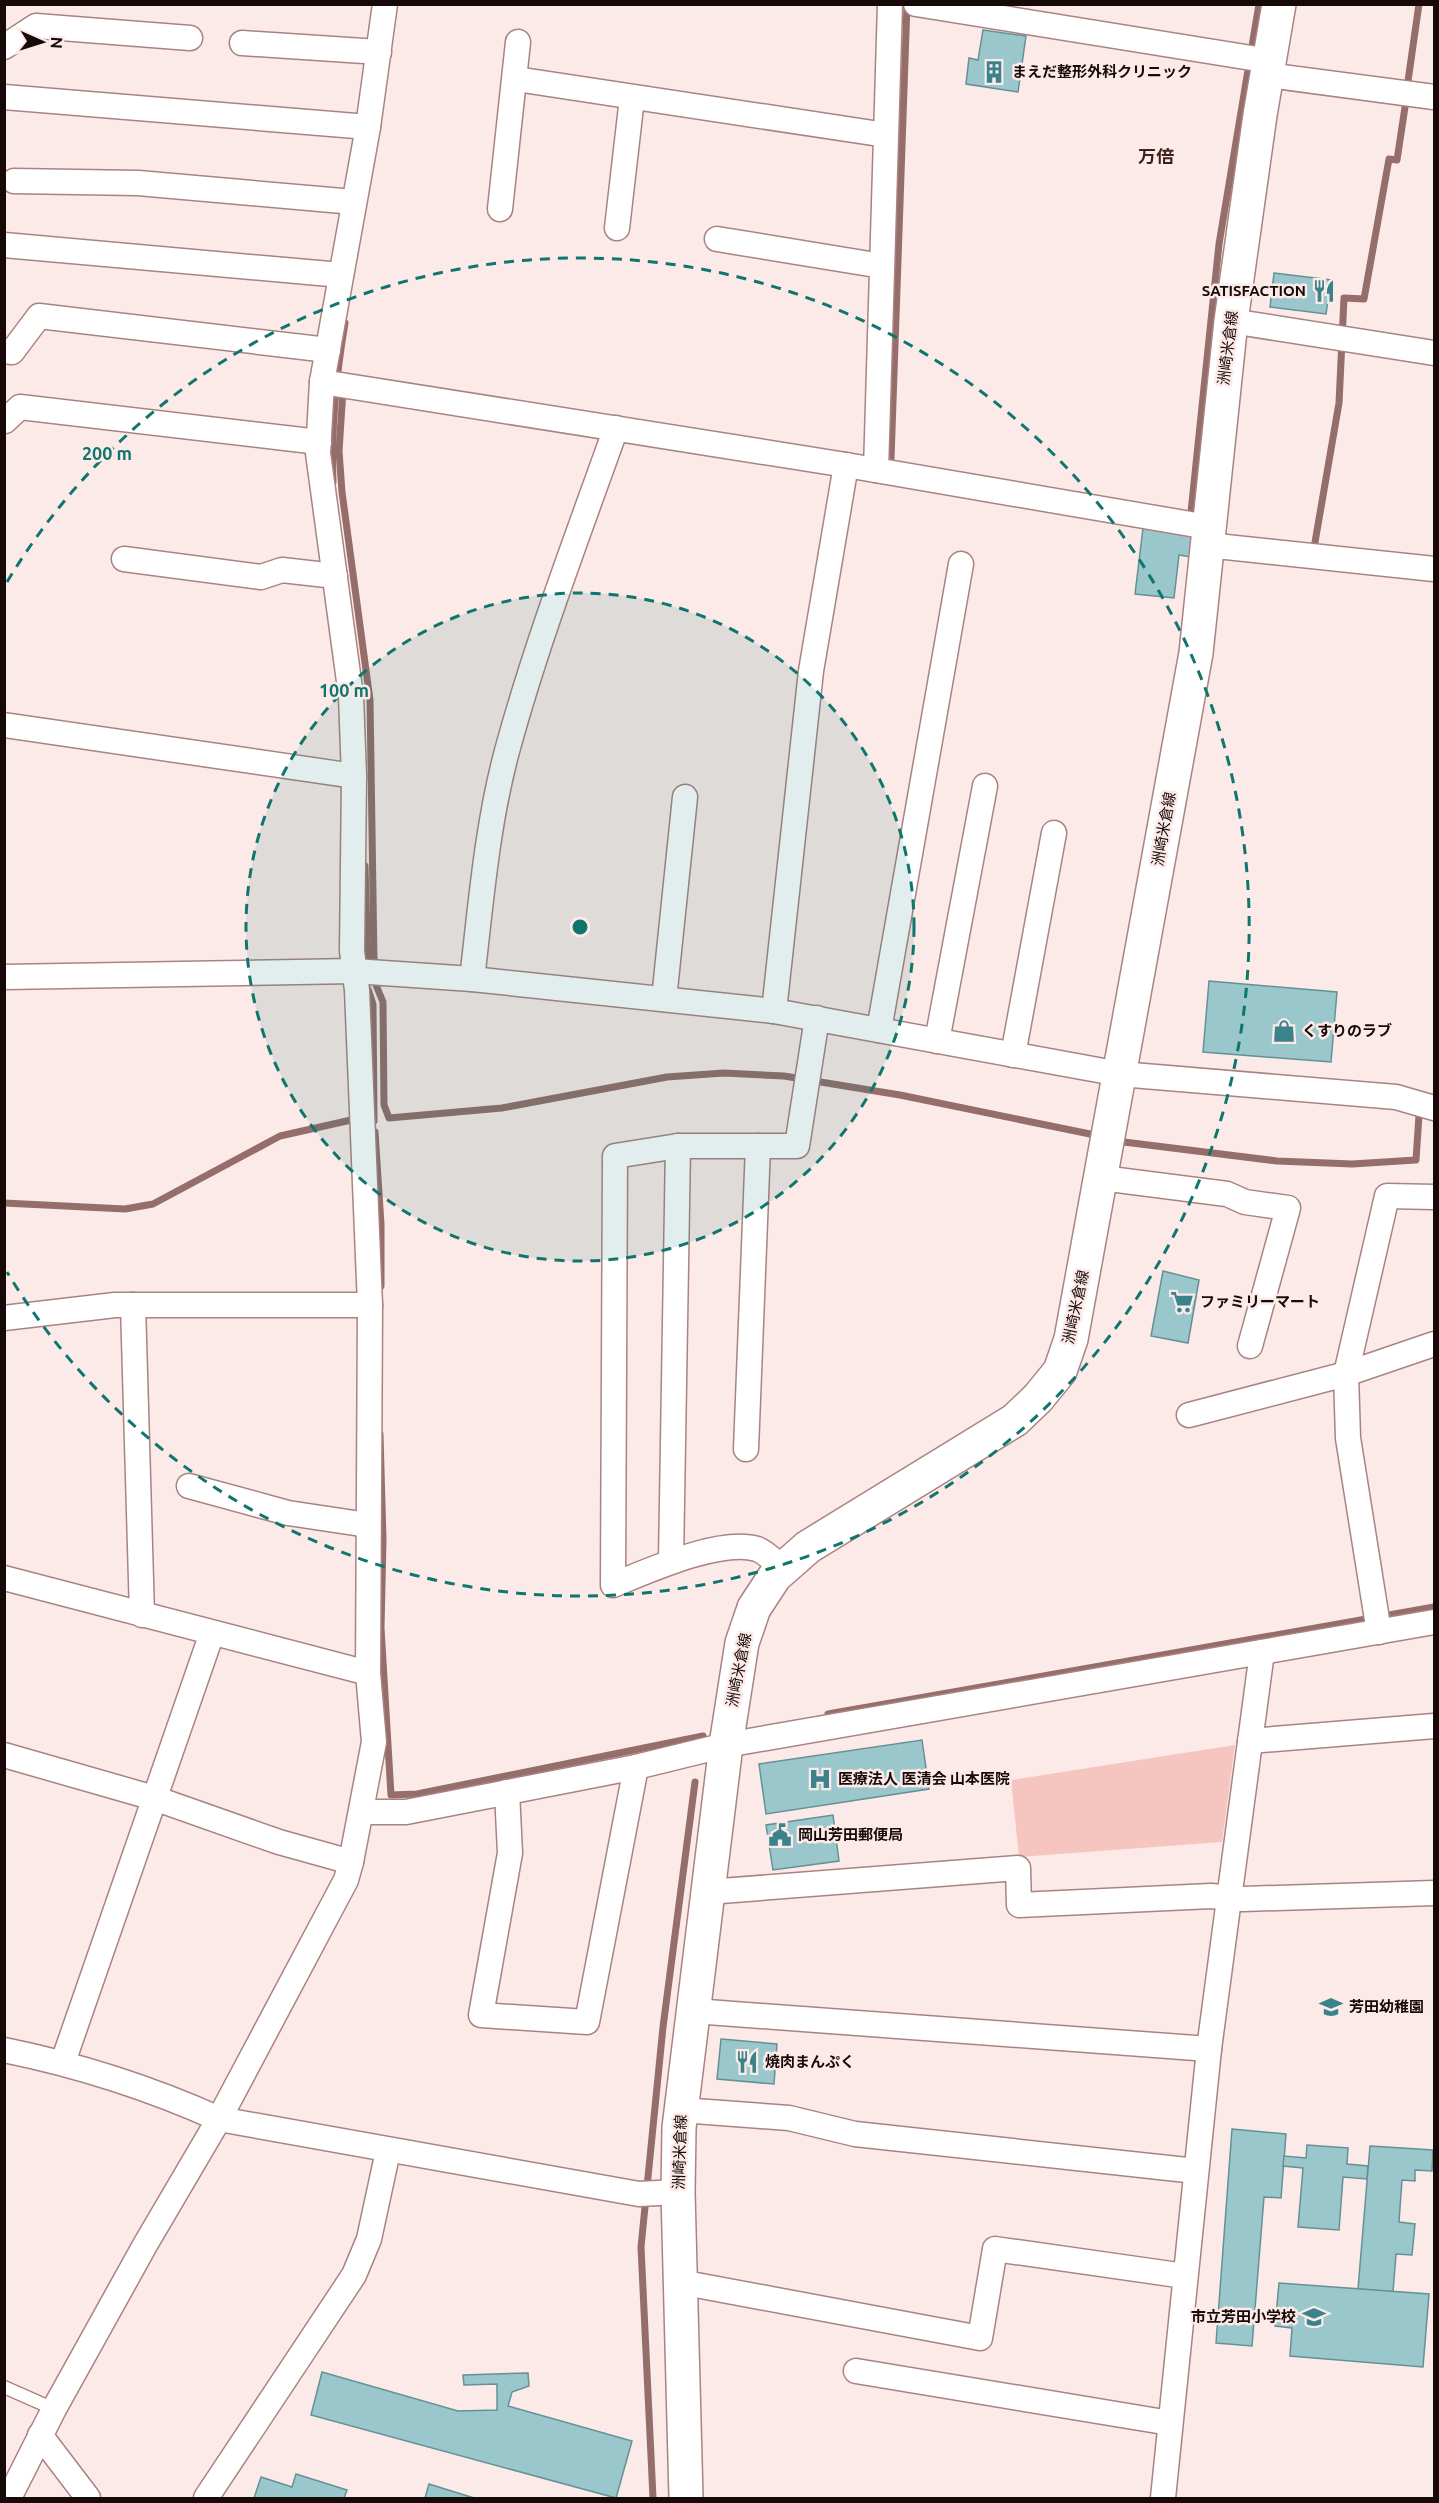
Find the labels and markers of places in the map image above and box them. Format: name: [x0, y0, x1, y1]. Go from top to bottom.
building icon: まえだ整形外科クリニック: [981, 59, 1007, 85]
place label: まえだ整形外科クリニック: [1012, 63, 1192, 80]
restaurant icon: SATISFACTION: [1311, 278, 1337, 304]
place label: SATISFACTION: [1202, 282, 1306, 299]
centre of rings: [570, 917, 590, 937]
shop icon: くすりのラブ: [1271, 1018, 1297, 1044]
place label: くすりのラブ: [1302, 1022, 1392, 1039]
supermarket icon: ファミリーマート: [1169, 1289, 1195, 1315]
place label: ファミリーマート: [1200, 1293, 1320, 1310]
hospital icon: 医療法人 医清会 山本医院: [807, 1766, 833, 1792]
place label: 医療法人 医清会 山本医院: [838, 1770, 1010, 1787]
public building icon: 岡山芳田郵便局: [767, 1822, 793, 1848]
place label: 岡山芳田郵便局: [798, 1826, 903, 1843]
school or university icon: 芳田幼稚園: [1318, 1994, 1344, 2020]
place label: 芳田幼稚園: [1349, 1998, 1424, 2015]
restaurant icon: 焼肉まんぷく: [734, 2049, 760, 2075]
place label: 焼肉まんぷく: [765, 2053, 855, 2070]
school or university icon: 市立芳田小学校: [1301, 2304, 1327, 2330]
place label: 市立芳田小学校: [1191, 2308, 1296, 2325]

